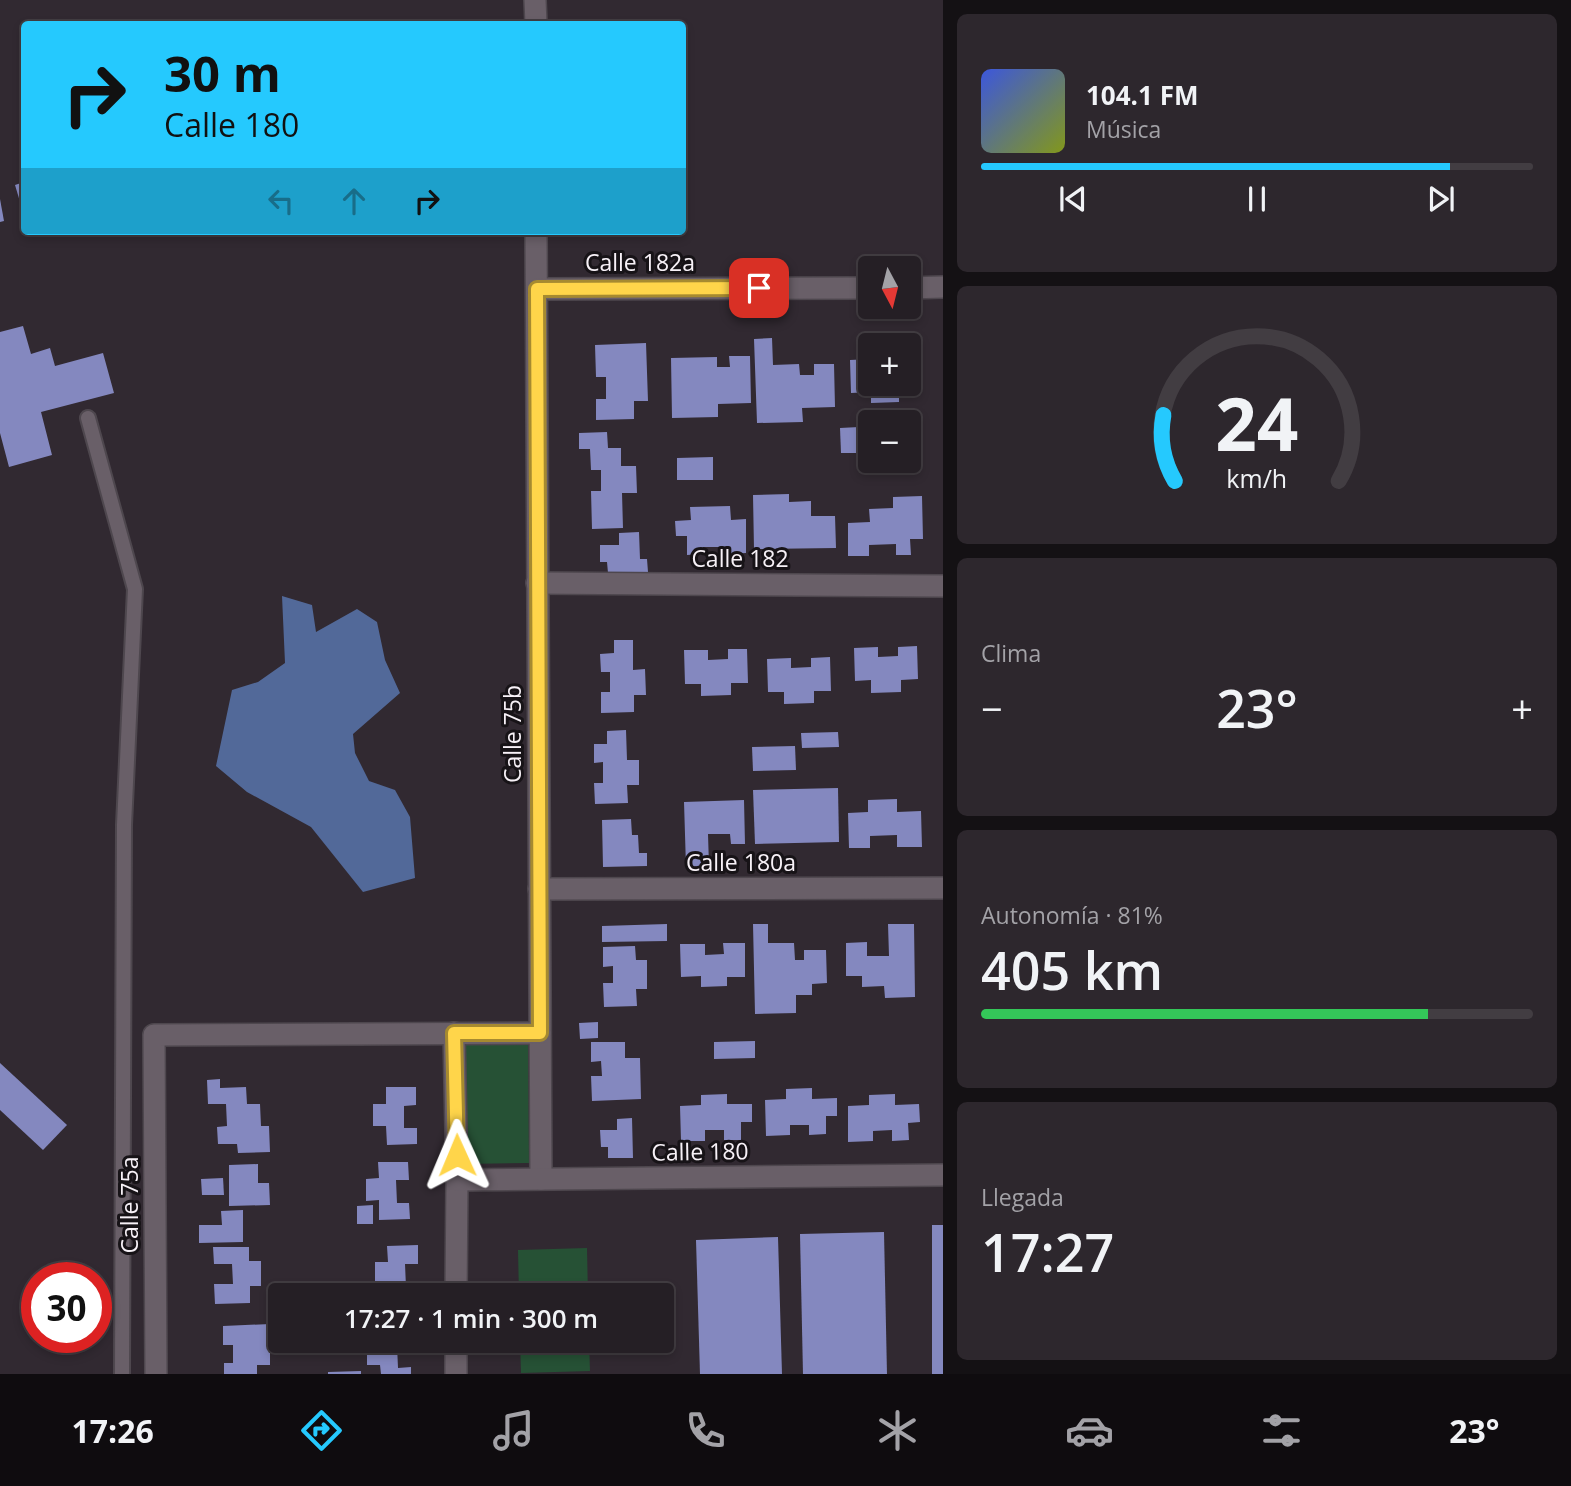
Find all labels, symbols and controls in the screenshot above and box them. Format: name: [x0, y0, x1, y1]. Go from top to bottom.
text: 30 m: [164, 40, 281, 106]
icon: right: [49, 49, 140, 140]
text: 104.1 FM: [1086, 77, 1198, 113]
text: Calle 180: [164, 103, 299, 146]
text: Música: [1086, 113, 1161, 145]
icon: previous: [1054, 180, 1092, 218]
icon: pause: [1238, 180, 1276, 218]
icon: next: [1422, 180, 1460, 218]
icon: left: [262, 182, 300, 220]
icon: ahead: [335, 182, 373, 220]
icon: right: [408, 182, 446, 220]
street label: Calle 182a: [585, 246, 695, 278]
north arrow: [858, 256, 920, 318]
map controls: [858, 256, 921, 473]
pin: [729, 258, 789, 318]
icon: arrive: [740, 269, 778, 307]
button: +: [858, 333, 921, 396]
text: 24: [1215, 373, 1299, 472]
button: −: [858, 410, 921, 473]
text: km/h: [1227, 461, 1287, 495]
street label: Calle 182: [691, 542, 789, 574]
text: Clima: [981, 637, 1041, 669]
text: 23°: [1216, 672, 1298, 743]
text: −: [981, 682, 1003, 734]
text: +: [1511, 682, 1533, 734]
street label: Calle 75b: [496, 685, 528, 783]
street label: Calle 180a: [686, 846, 796, 878]
text: Autonomía · 81%: [981, 899, 1163, 931]
text: 405 km: [981, 934, 1163, 1005]
position arrow: [420, 1118, 494, 1192]
street label: Calle 180: [651, 1134, 749, 1168]
street label: Calle 75a: [113, 1157, 145, 1253]
text: Llegada: [981, 1181, 1064, 1213]
text: 17:27: [981, 1216, 1114, 1287]
speed limit sign: 30: [21, 1262, 112, 1353]
text: 17:27 · 1 min · 300 m: [344, 1300, 598, 1336]
icon: directions: [297, 1406, 346, 1455]
icon: music: [489, 1406, 538, 1455]
icon: phone: [681, 1406, 730, 1455]
icon: climate: [873, 1406, 922, 1455]
icon: car: [1065, 1406, 1114, 1455]
icon: filters: [1257, 1406, 1306, 1455]
text: 17:26: [72, 1409, 154, 1452]
text: 23°: [1449, 1409, 1499, 1452]

